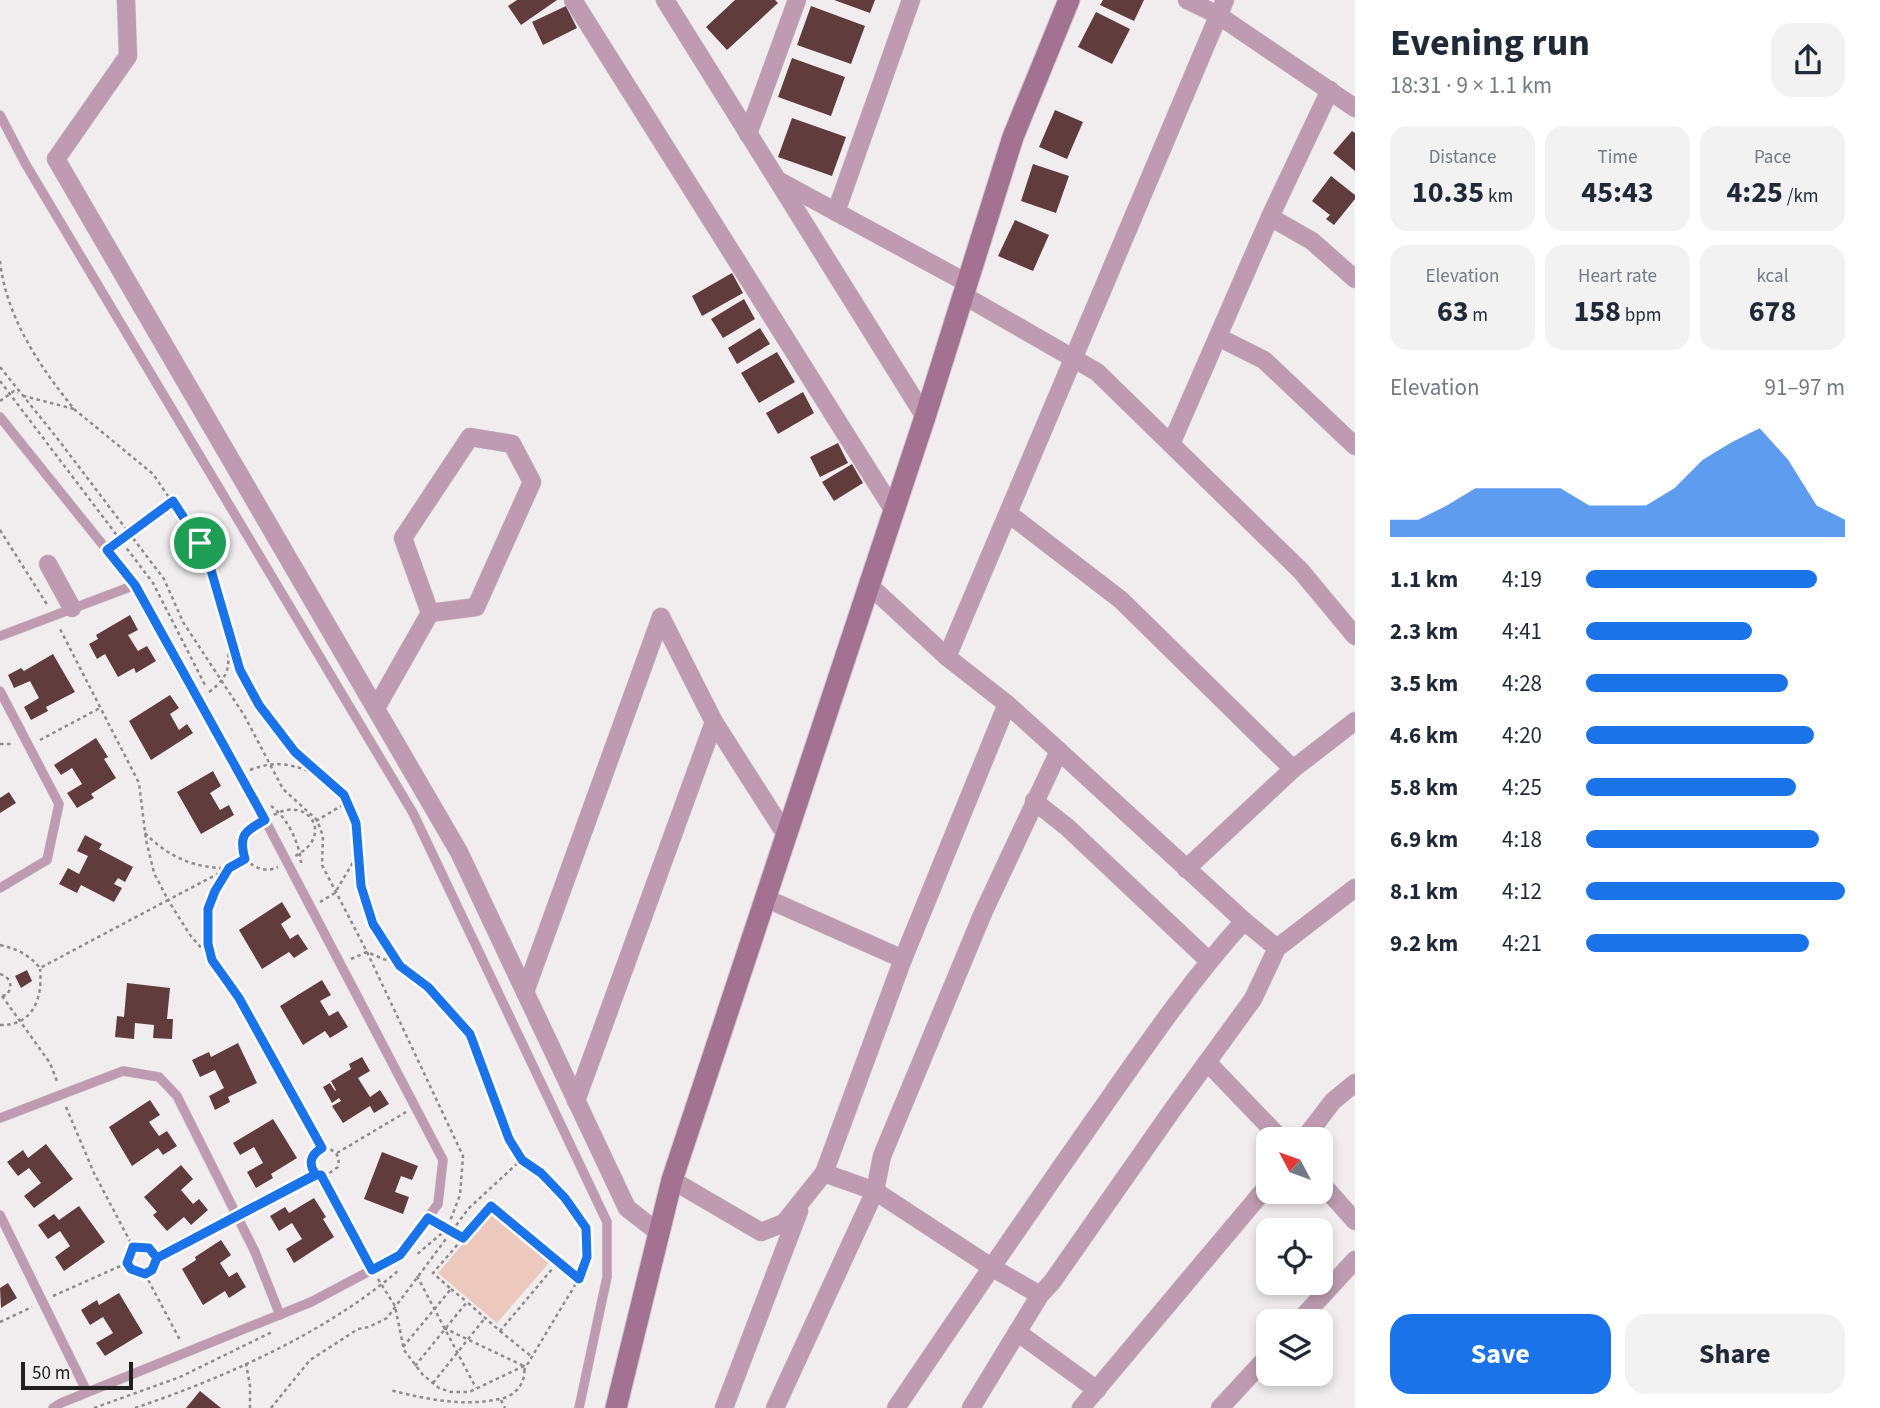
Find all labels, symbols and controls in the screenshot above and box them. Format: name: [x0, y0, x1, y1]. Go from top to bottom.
text: Evening run: [1390, 16, 1590, 70]
button: share: [1771, 23, 1845, 97]
text: 18:31 · 9 × 1.1 km: [1390, 69, 1552, 102]
text: Distance: [1429, 144, 1496, 171]
text: Time: [1597, 144, 1638, 171]
text: Pace: [1754, 144, 1791, 171]
text: 10.35: [1412, 171, 1484, 214]
text: 45:43: [1581, 171, 1654, 214]
text: 4:25: [1726, 171, 1783, 214]
text: km: [1484, 183, 1513, 210]
text: /km: [1783, 183, 1819, 210]
text: Elevation: [1426, 263, 1499, 290]
text: Heart rate: [1578, 263, 1657, 290]
text: kcal: [1757, 263, 1788, 290]
text: 63: [1437, 290, 1469, 333]
text: 158: [1573, 290, 1621, 333]
text: 678: [1749, 290, 1796, 333]
text: m: [1469, 302, 1488, 329]
text: bpm: [1621, 302, 1662, 329]
text: Elevation: [1390, 371, 1480, 404]
text: 91–97 m: [1765, 371, 1845, 404]
pin: [170, 513, 230, 573]
icon: arrive: [181, 524, 219, 562]
text: 1.1 km: [1390, 563, 1458, 596]
text: 4:19: [1502, 563, 1542, 596]
text: 2.3 km: [1390, 615, 1458, 648]
text: 4:41: [1502, 615, 1542, 648]
text: 3.5 km: [1390, 667, 1458, 700]
text: 4:28: [1502, 667, 1542, 700]
text: 4.6 km: [1390, 719, 1458, 752]
text: 4:20: [1502, 719, 1542, 752]
text: 5.8 km: [1390, 771, 1458, 804]
text: 4:25: [1502, 771, 1542, 804]
text: 6.9 km: [1390, 823, 1458, 856]
text: 4:18: [1502, 823, 1542, 856]
text: 8.1 km: [1390, 875, 1458, 908]
text: 4:12: [1502, 875, 1542, 908]
text: 9.2 km: [1390, 927, 1458, 960]
text: 4:21: [1502, 927, 1542, 960]
north arrow: [1256, 1127, 1334, 1204]
map controls: [1256, 1127, 1333, 1386]
button: locate: [1256, 1218, 1333, 1295]
button: layers: [1256, 1309, 1333, 1386]
button: Save: [1390, 1314, 1611, 1394]
button: Share: [1625, 1314, 1845, 1394]
scale bar: [21, 1359, 133, 1391]
text: 50 m: [32, 1360, 70, 1387]

